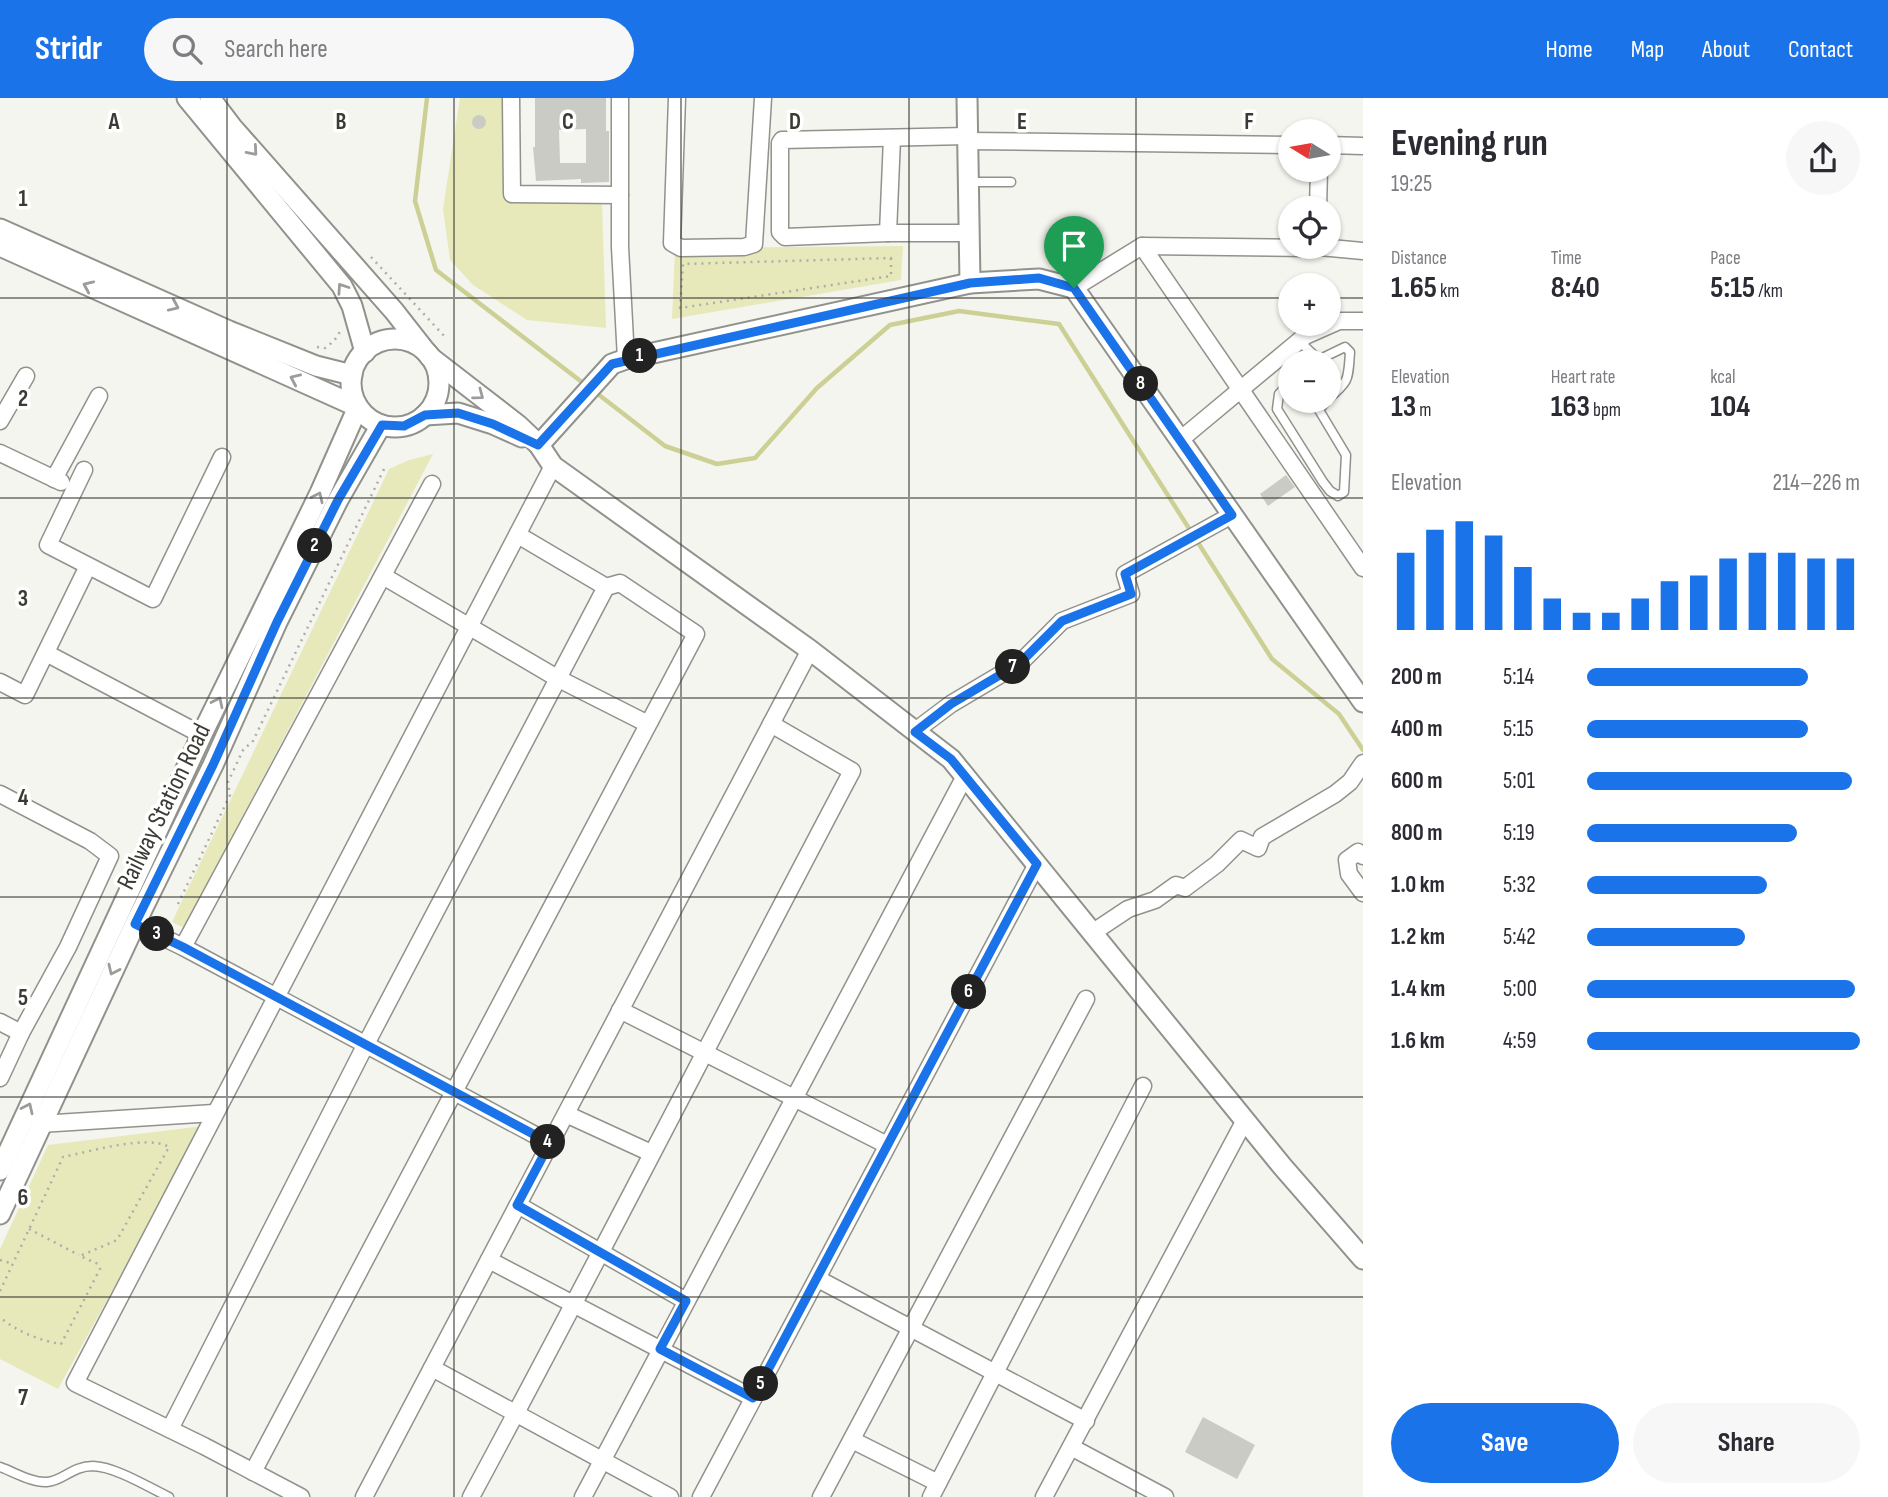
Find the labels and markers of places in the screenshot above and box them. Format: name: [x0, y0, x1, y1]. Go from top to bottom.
pin: [1044, 216, 1104, 288]
pin: 1: [622, 338, 658, 374]
pin: 8: [1124, 366, 1158, 402]
pin: 2: [298, 528, 332, 564]
pin: 7: [996, 650, 1030, 684]
pin: 3: [140, 916, 174, 952]
pin: 6: [951, 974, 986, 1010]
pin: 4: [530, 1124, 566, 1160]
pin: 5: [744, 1366, 778, 1402]

